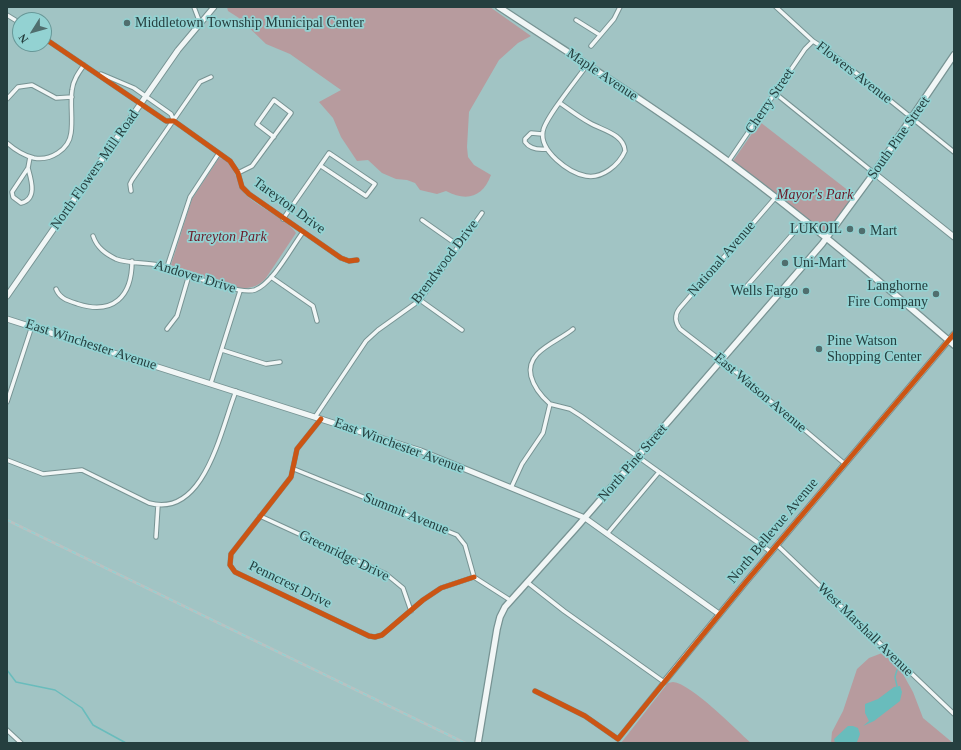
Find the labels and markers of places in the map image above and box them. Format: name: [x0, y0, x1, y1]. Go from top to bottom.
place label: Middletown Township Municipal Center: [135, 15, 364, 31]
marker: Middletown Township Municipal Center: [122, 18, 132, 28]
place label: LUKOIL: [790, 221, 842, 237]
place label: Mart: [870, 223, 897, 239]
marker: LUKOIL: [845, 224, 855, 234]
marker: Mart: [857, 226, 867, 236]
place label: Uni-Mart: [793, 255, 846, 271]
marker: Uni-Mart: [780, 258, 790, 268]
place label: Langhorne Fire Company: [848, 278, 928, 310]
place label: Wells Fargo: [731, 283, 798, 299]
marker: Wells Fargo: [801, 286, 811, 296]
marker: Langhorne Fire Company: [931, 289, 941, 299]
place label: Pine Watson Shopping Center: [827, 333, 921, 366]
marker: Pine Watson Shopping Center: [814, 344, 824, 354]

